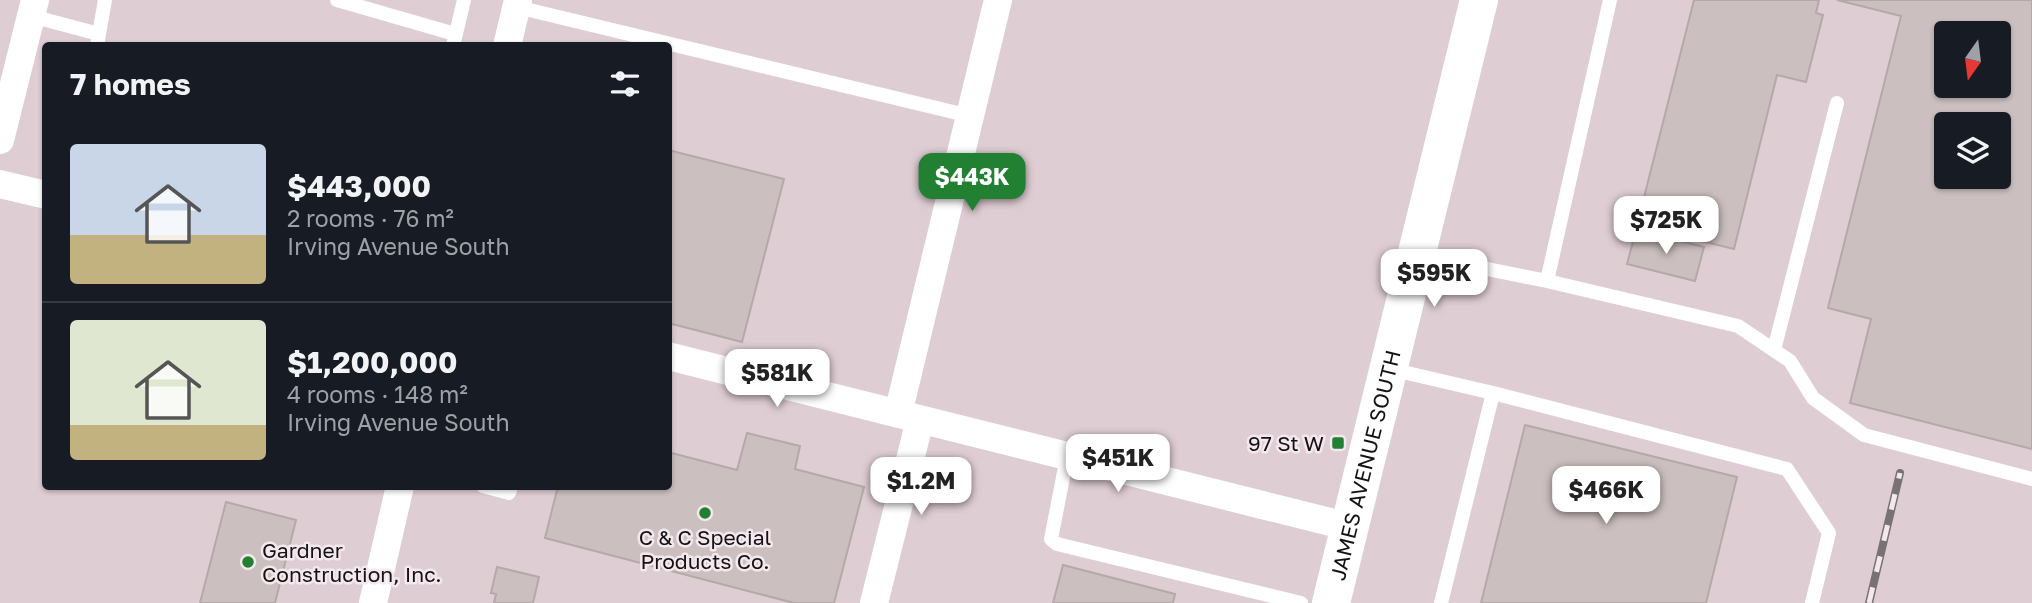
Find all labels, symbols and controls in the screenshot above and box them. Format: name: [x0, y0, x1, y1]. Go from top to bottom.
north arrow: [1934, 21, 2011, 98]
map controls: [1934, 21, 2011, 189]
icon: filters: [606, 65, 644, 103]
text: 7 homes: [70, 66, 191, 102]
button: layers: [1934, 112, 2011, 189]
pin: $443K: [923, 154, 1021, 213]
text: $443K: [935, 162, 1009, 190]
text: $443,000: [287, 168, 431, 204]
icon: home: [126, 172, 210, 256]
pin: $725K: [1617, 196, 1715, 256]
text: 2 rooms · 76 m²: [287, 204, 454, 232]
text: $725K: [1630, 205, 1702, 233]
text: Irving Avenue South: [287, 232, 510, 260]
pin: $595K: [1385, 250, 1483, 309]
text: $595K: [1397, 258, 1471, 286]
text: $1,200,000: [287, 344, 458, 380]
street label: JAMES AVENUE SOUTH: [1324, 347, 1406, 583]
icon: home: [126, 348, 210, 432]
pin: $581K: [728, 350, 826, 409]
text: $581K: [741, 358, 813, 386]
text: 4 rooms · 148 m²: [287, 380, 468, 408]
text: Irving Avenue South: [287, 408, 510, 436]
place label: 97 St W: [1248, 430, 1324, 456]
pin: $451K: [1069, 434, 1167, 494]
marker: 97 St W: [1330, 435, 1346, 451]
text: $451K: [1082, 443, 1154, 471]
pin: $1.2M: [872, 458, 970, 517]
text: $1.2M: [886, 466, 956, 494]
pin: $466K: [1557, 466, 1655, 526]
text: $466K: [1568, 475, 1644, 503]
marker: C & C Special Products Co.: [697, 505, 713, 521]
place label: C & C Special Products Co.: [639, 524, 771, 574]
place label: Gardner Construction, Inc.: [262, 537, 442, 587]
marker: Gardner Construction, Inc.: [240, 554, 256, 570]

